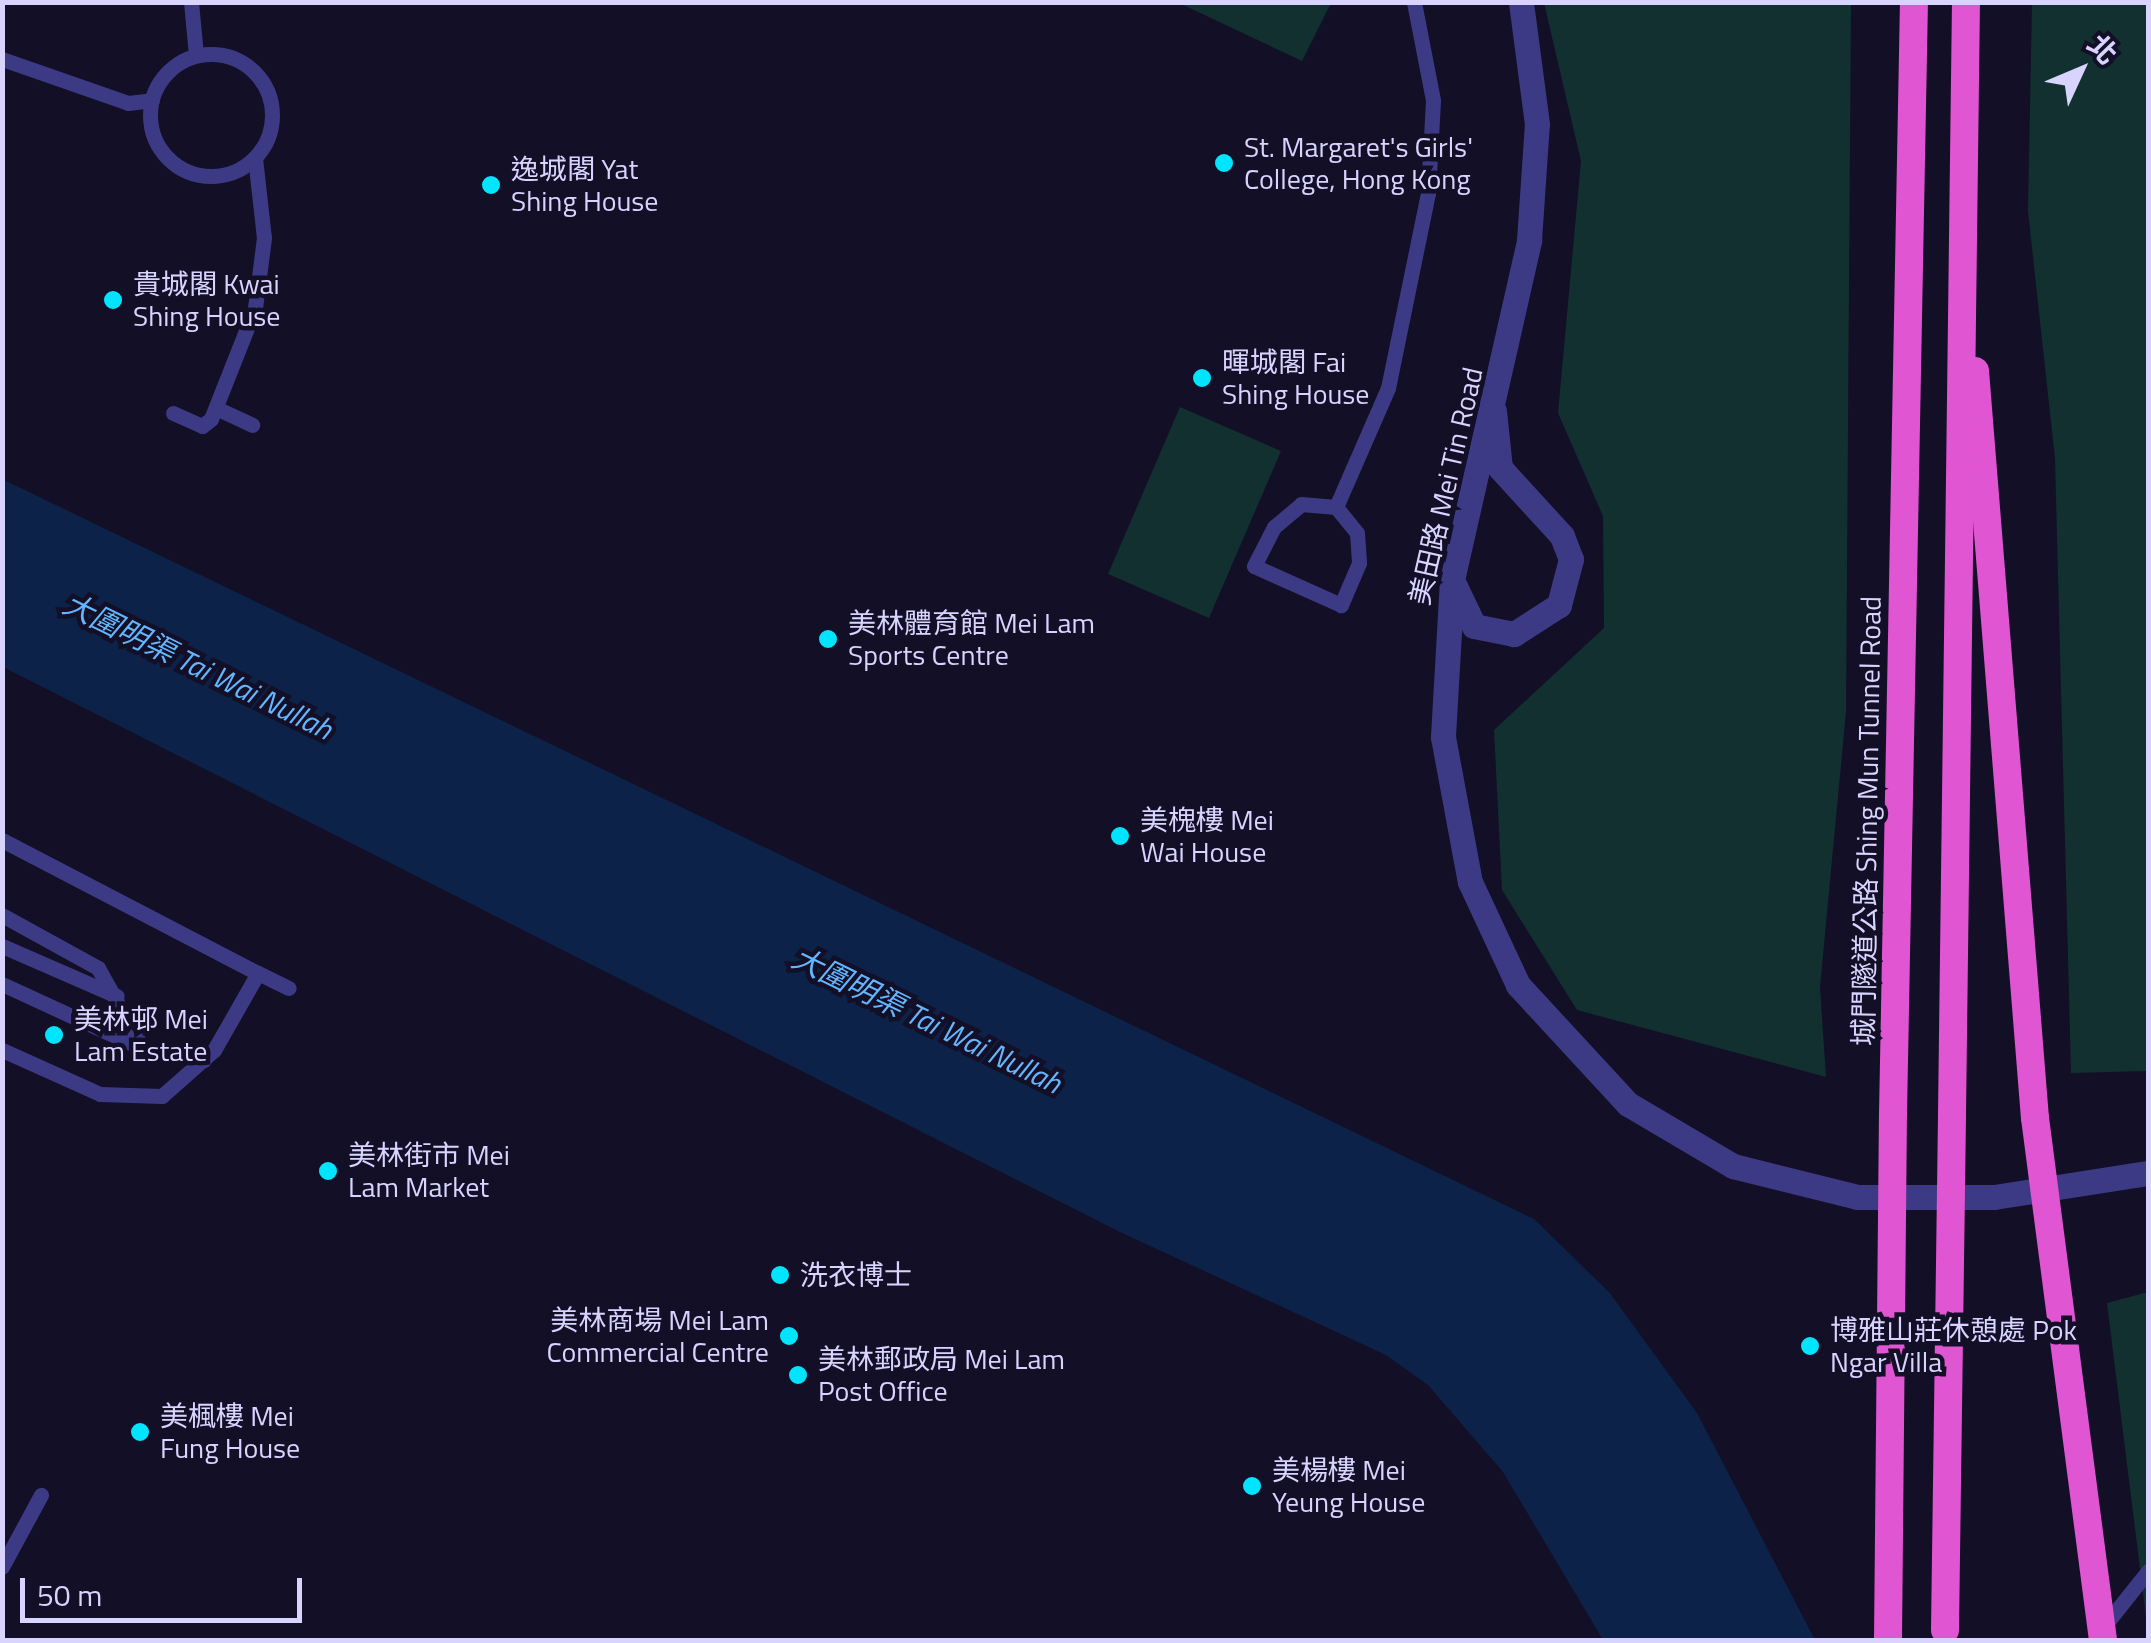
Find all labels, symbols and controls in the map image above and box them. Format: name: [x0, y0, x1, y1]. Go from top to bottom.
north arrow: [2031, 20, 2131, 120]
text: 北: [2078, 24, 2128, 74]
place label: St. Margaret's Girls' College, Hong Kong: [1244, 130, 1473, 196]
place label: 逸城閣 Yat Shing House: [511, 152, 659, 218]
marker: St. Margaret's Girls' College, Hong Kong: [1213, 152, 1235, 174]
marker: 逸城閣 Yat Shing House: [480, 174, 502, 196]
place label: 貴城閣 Kwai Shing House: [133, 267, 281, 333]
marker: 貴城閣 Kwai Shing House: [102, 289, 124, 311]
place label: 暉城閣 Fai Shing House: [1222, 345, 1370, 411]
street label: 美田路 Mei Tin Road: [1402, 364, 1490, 608]
marker: 暉城閣 Fai Shing House: [1191, 367, 1213, 389]
water label: 大圍明渠 Tai Wai Nullah: [58, 585, 338, 747]
street label: 城門隧道公路 Shing Mun Tunnel Road: [1846, 596, 1888, 1046]
place label: 美林體育館 Mei Lam Sports Centre: [848, 606, 1095, 672]
marker: 美林體育館 Mei Lam Sports Centre: [817, 628, 839, 650]
place label: 美槐樓 Mei Wai House: [1140, 803, 1274, 869]
marker: 美槐樓 Mei Wai House: [1109, 825, 1131, 847]
water label: 大圍明渠 Tai Wai Nullah: [787, 939, 1067, 1101]
place label: 美林邨 Mei Lam Estate: [74, 1002, 208, 1068]
marker: 美林邨 Mei Lam Estate: [43, 1024, 65, 1046]
place label: 美林街市 Mei Lam Market: [348, 1138, 510, 1204]
marker: 美林街市 Mei Lam Market: [317, 1160, 339, 1182]
place label: 洗衣博士: [800, 1258, 912, 1292]
marker: 洗衣博士: [769, 1264, 791, 1286]
place label: 美林商場 Mei Lam Commercial Centre: [546, 1303, 769, 1369]
place label: 博雅山莊休憩處 Pok Ngar Villa: [1830, 1313, 2077, 1379]
marker: 美林商場 Mei Lam Commercial Centre: [778, 1325, 800, 1347]
marker: 博雅山莊休憩處 Pok Ngar Villa: [1799, 1335, 1821, 1357]
place label: 美林郵政局 Mei Lam Post Office: [818, 1342, 1065, 1408]
marker: 美林郵政局 Mei Lam Post Office: [787, 1364, 809, 1386]
place label: 美楓樓 Mei Fung House: [160, 1399, 300, 1465]
marker: 美楓樓 Mei Fung House: [129, 1421, 151, 1443]
place label: 美楊樓 Mei Yeung House: [1272, 1453, 1425, 1519]
marker: 美楊樓 Mei Yeung House: [1241, 1475, 1263, 1497]
scale bar: [25, 1558, 308, 1620]
text: 50 m: [37, 1572, 102, 1618]

